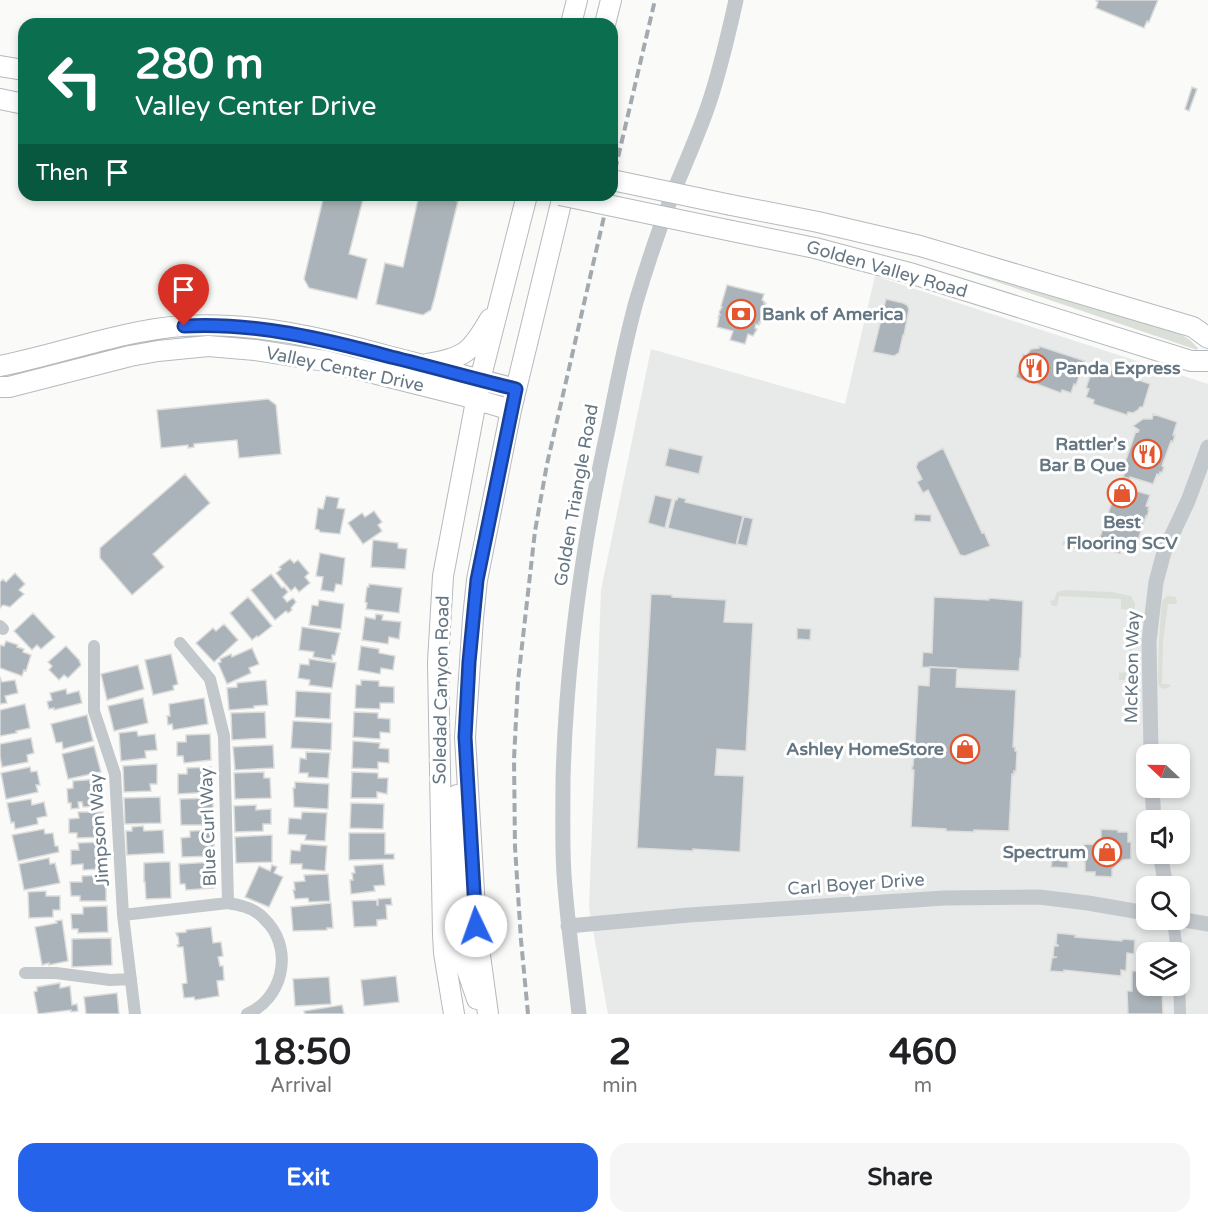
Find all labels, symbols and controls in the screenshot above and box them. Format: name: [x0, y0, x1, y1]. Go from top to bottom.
text: 280 m: [135, 39, 264, 90]
icon: left: [36, 42, 114, 120]
text: Valley Center Drive: [135, 90, 377, 123]
icon: arrive: [101, 156, 134, 189]
text: Then: [36, 160, 89, 186]
street label: Golden Valley Road: [804, 235, 970, 303]
pin: [158, 264, 209, 326]
icon: arrive: [167, 273, 200, 306]
bank icon: Bank of America: [725, 298, 757, 330]
place label: Bank of America: [762, 303, 904, 325]
street label: Valley Center Drive: [264, 342, 426, 396]
restaurant icon: Panda Express: [1018, 352, 1050, 384]
place label: Panda Express: [1055, 357, 1181, 379]
street label: Golden Triangle Road: [549, 402, 603, 588]
place label: Rattler's Bar B Que: [1039, 433, 1126, 476]
restaurant icon: Rattler's Bar B Que: [1131, 438, 1163, 470]
shop icon: Best Flooring SCV: [1106, 477, 1138, 509]
place label: Best Flooring SCV: [1066, 511, 1178, 554]
street label: Soledad Canyon Road: [428, 595, 454, 785]
street label: McKeon Way: [1120, 610, 1144, 724]
shop icon: Ashley HomeStore: [949, 733, 981, 765]
place label: Ashley HomeStore: [786, 738, 944, 760]
north arrow: [1136, 744, 1190, 798]
map controls: [1136, 744, 1190, 996]
street label: Blue Curl Way: [195, 767, 221, 887]
street label: Jimpson Way: [84, 773, 114, 887]
button: sound: [1136, 810, 1190, 864]
shop icon: Spectrum: [1091, 836, 1123, 868]
place label: Spectrum: [1003, 841, 1086, 863]
street label: Carl Boyer Drive: [787, 868, 925, 900]
button: search: [1136, 876, 1190, 930]
position arrow: [444, 894, 508, 958]
button: layers: [1136, 942, 1190, 996]
text: 18:50: [251, 1031, 351, 1074]
text: 2: [609, 1031, 631, 1074]
text: 460: [889, 1031, 957, 1074]
text: Arrival: [270, 1074, 332, 1098]
text: min: [602, 1074, 638, 1098]
text: m: [914, 1074, 932, 1098]
button: Exit: [18, 1143, 598, 1212]
button: Share: [610, 1143, 1190, 1212]

